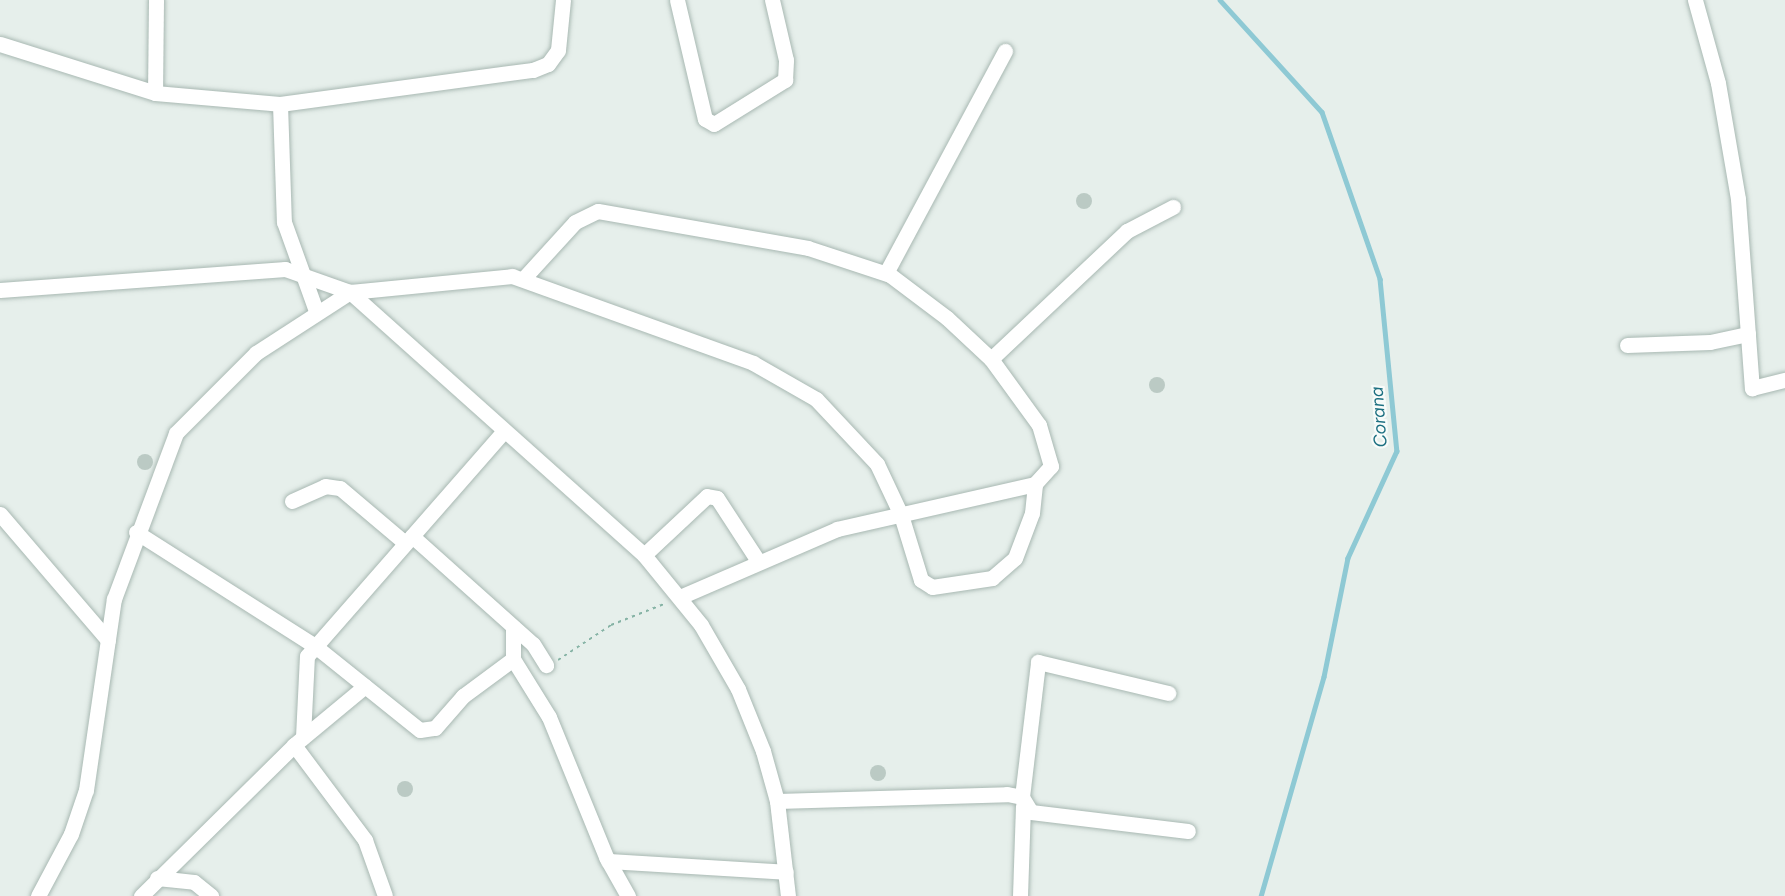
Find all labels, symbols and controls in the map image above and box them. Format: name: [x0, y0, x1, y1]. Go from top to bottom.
water label: Corana: [1366, 386, 1392, 448]

